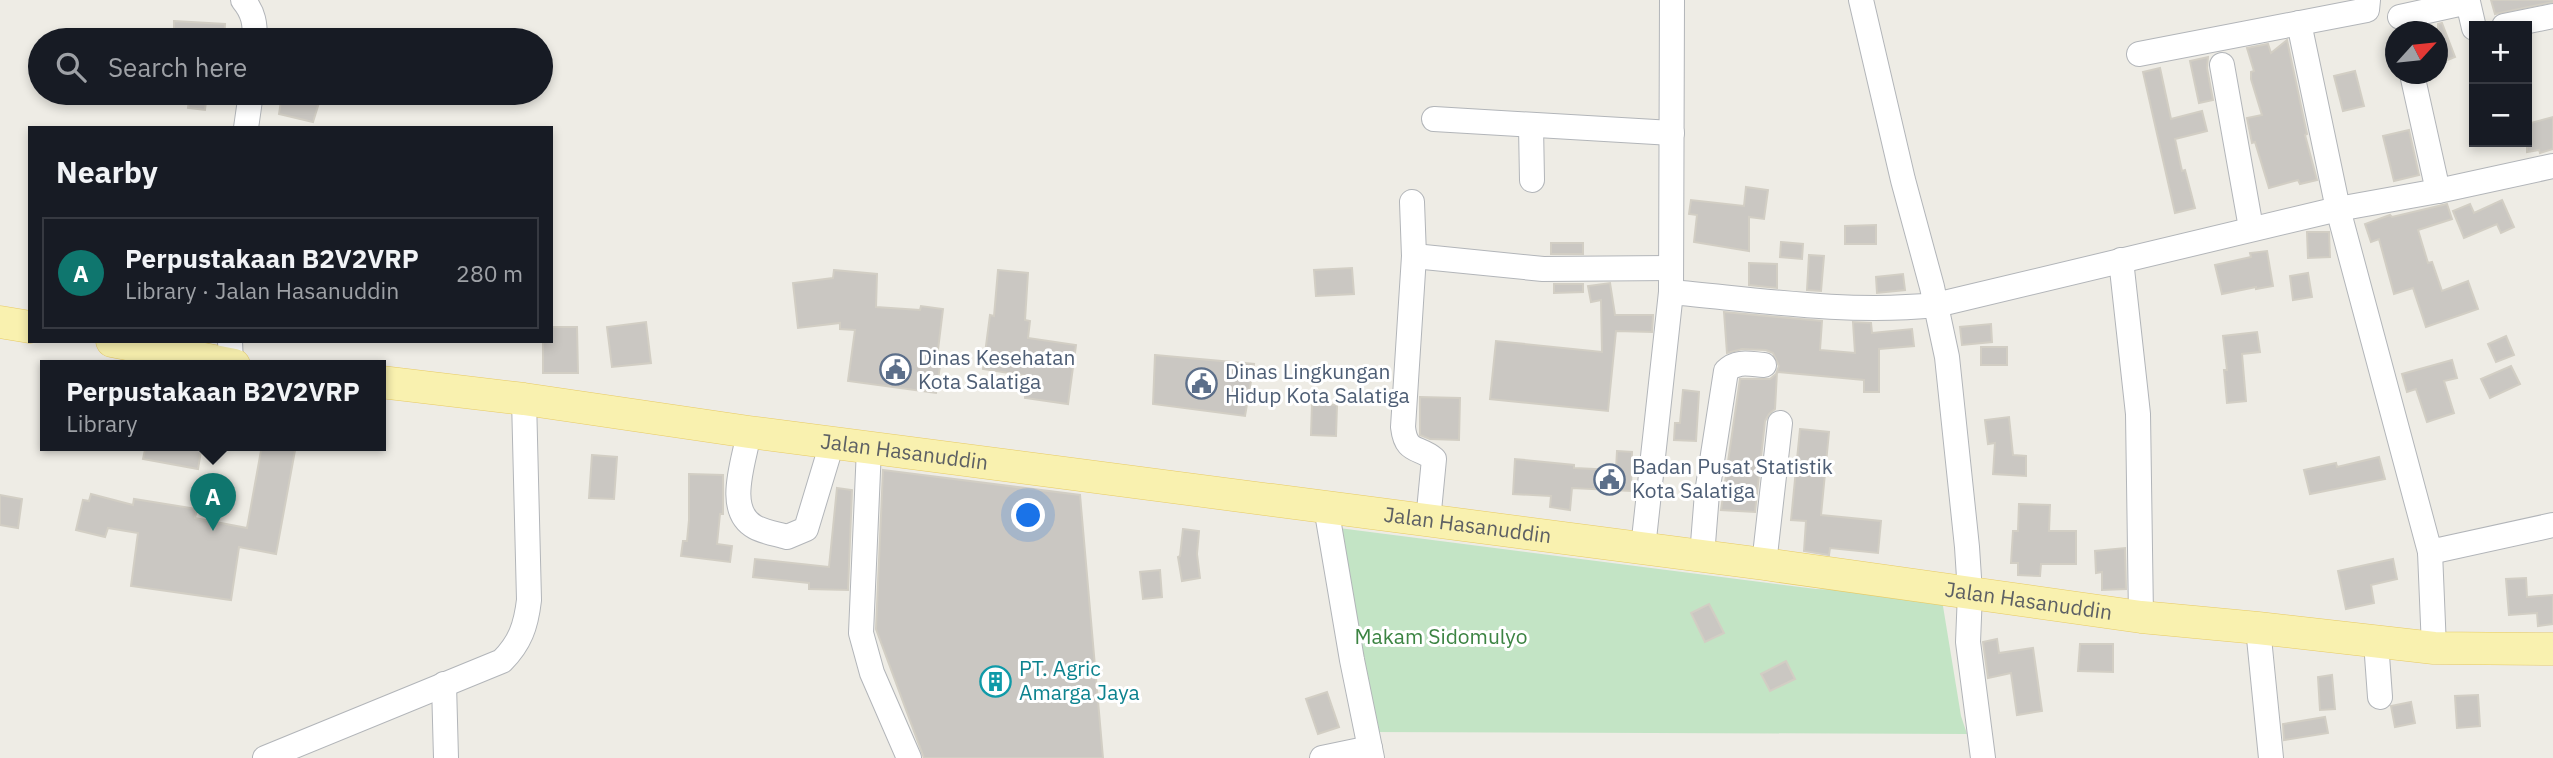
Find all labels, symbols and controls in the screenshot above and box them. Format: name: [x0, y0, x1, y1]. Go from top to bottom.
north arrow: [2385, 21, 2448, 84]
map controls: [2469, 21, 2532, 147]
button: +: [2469, 21, 2532, 84]
search box: [28, 28, 553, 105]
icon: search: [52, 48, 90, 86]
text: Search here: [108, 50, 247, 84]
button: −: [2469, 84, 2532, 147]
text: Nearby: [56, 152, 158, 191]
text: Perpustakaan B2V2VRP: [125, 241, 419, 275]
text: A: [73, 258, 89, 288]
text: 280 m: [456, 258, 523, 288]
text: Library · Jalan Hasanuddin: [125, 275, 399, 305]
place label: Dinas Kesehatan Kota Salatiga: [918, 343, 1075, 395]
public building icon: Dinas Kesehatan Kota Salatiga: [878, 353, 912, 387]
place label: Dinas Lingkungan Hidup Kota Salatiga: [1225, 357, 1410, 409]
popup: [40, 360, 386, 451]
public building icon: Dinas Lingkungan Hidup Kota Salatiga: [1185, 367, 1219, 401]
text: Perpustakaan B2V2VRP: [66, 374, 360, 408]
text: Library: [66, 408, 138, 438]
street label: Jalan Hasanuddin: [819, 426, 990, 476]
place label: Badan Pusat Statistik Kota Salatiga: [1632, 452, 1833, 504]
public building icon: Badan Pusat Statistik Kota Salatiga: [1592, 462, 1626, 496]
pin: A: [190, 473, 236, 531]
your location: [1011, 498, 1045, 532]
street label: Jalan Hasanuddin: [1382, 500, 1553, 549]
street label: Jalan Hasanuddin: [1943, 575, 2114, 626]
park label: Makam Sidomulyo: [1354, 622, 1528, 650]
place label: PT. Agric Amarga Jaya: [1019, 654, 1140, 706]
building icon: PT. Agric Amarga Jaya: [979, 664, 1013, 698]

